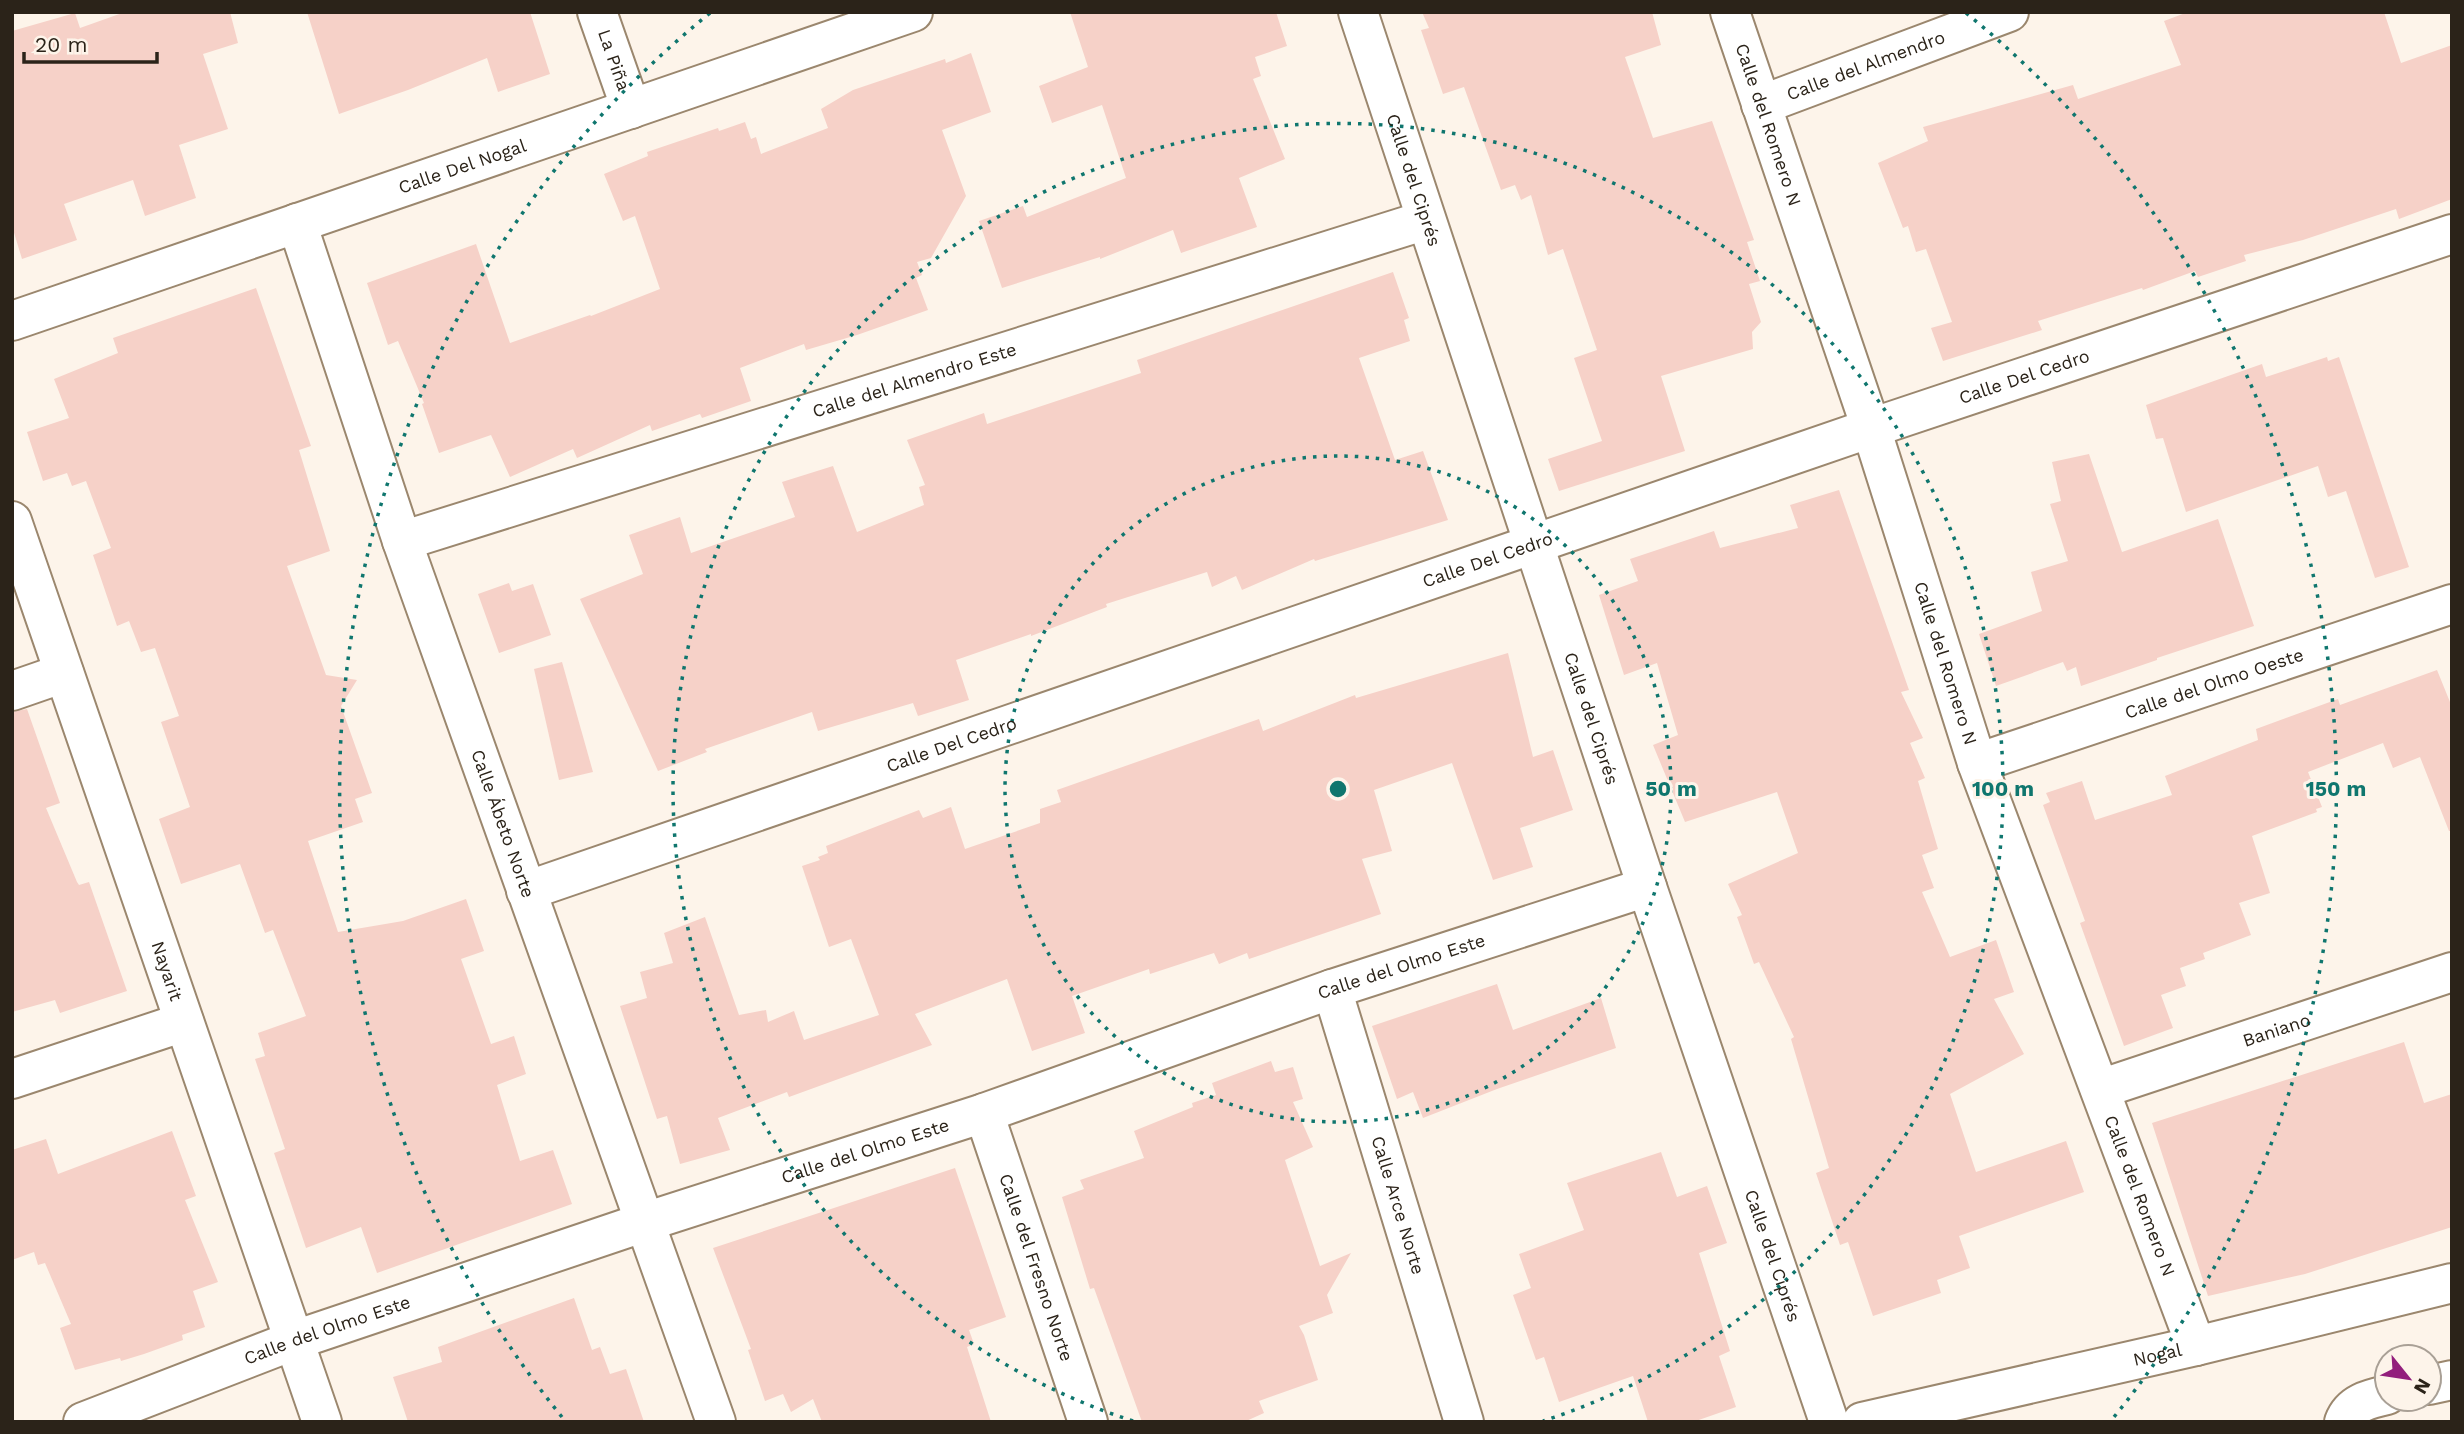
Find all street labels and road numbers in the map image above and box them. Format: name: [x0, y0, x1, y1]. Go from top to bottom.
street label: La Piña: [594, 26, 635, 94]
street label: Calle del Almendro: [1784, 26, 1948, 104]
street label: Calle del Romero N: [1731, 41, 1806, 208]
street label: Calle del Ciprés: [1382, 111, 1446, 249]
street label: Calle Del Nogal: [395, 134, 529, 198]
street label: Calle del Almendro Este: [810, 338, 1019, 422]
street label: Calle Del Cedro: [1956, 345, 2092, 408]
street label: Calle Del Cedro: [1420, 527, 1555, 592]
street label: Calle del Romero N: [1910, 579, 1982, 747]
street label: Calle del Olmo Oeste: [2122, 643, 2306, 723]
street label: Calle del Ciprés: [1560, 649, 1623, 787]
street label: Calle Del Cedro: [883, 712, 1019, 776]
street label: Calle Ábeto Norte: [467, 747, 539, 900]
street label: Calle del Olmo Este: [1315, 929, 1488, 1003]
street label: Nayarit: [147, 938, 187, 1004]
street label: Baniano: [2240, 1009, 2313, 1051]
street label: Calle del Romero N: [2100, 1112, 2180, 1279]
street label: Calle del Olmo Este: [779, 1114, 952, 1187]
street label: Calle Arce Norte: [1367, 1133, 1429, 1277]
street label: Calle del Fresno Norte: [995, 1171, 1078, 1364]
street label: Calle del Ciprés: [1741, 1187, 1805, 1324]
street label: Calle del Olmo Este: [241, 1291, 413, 1369]
street label: Nogal: [2131, 1338, 2184, 1370]

